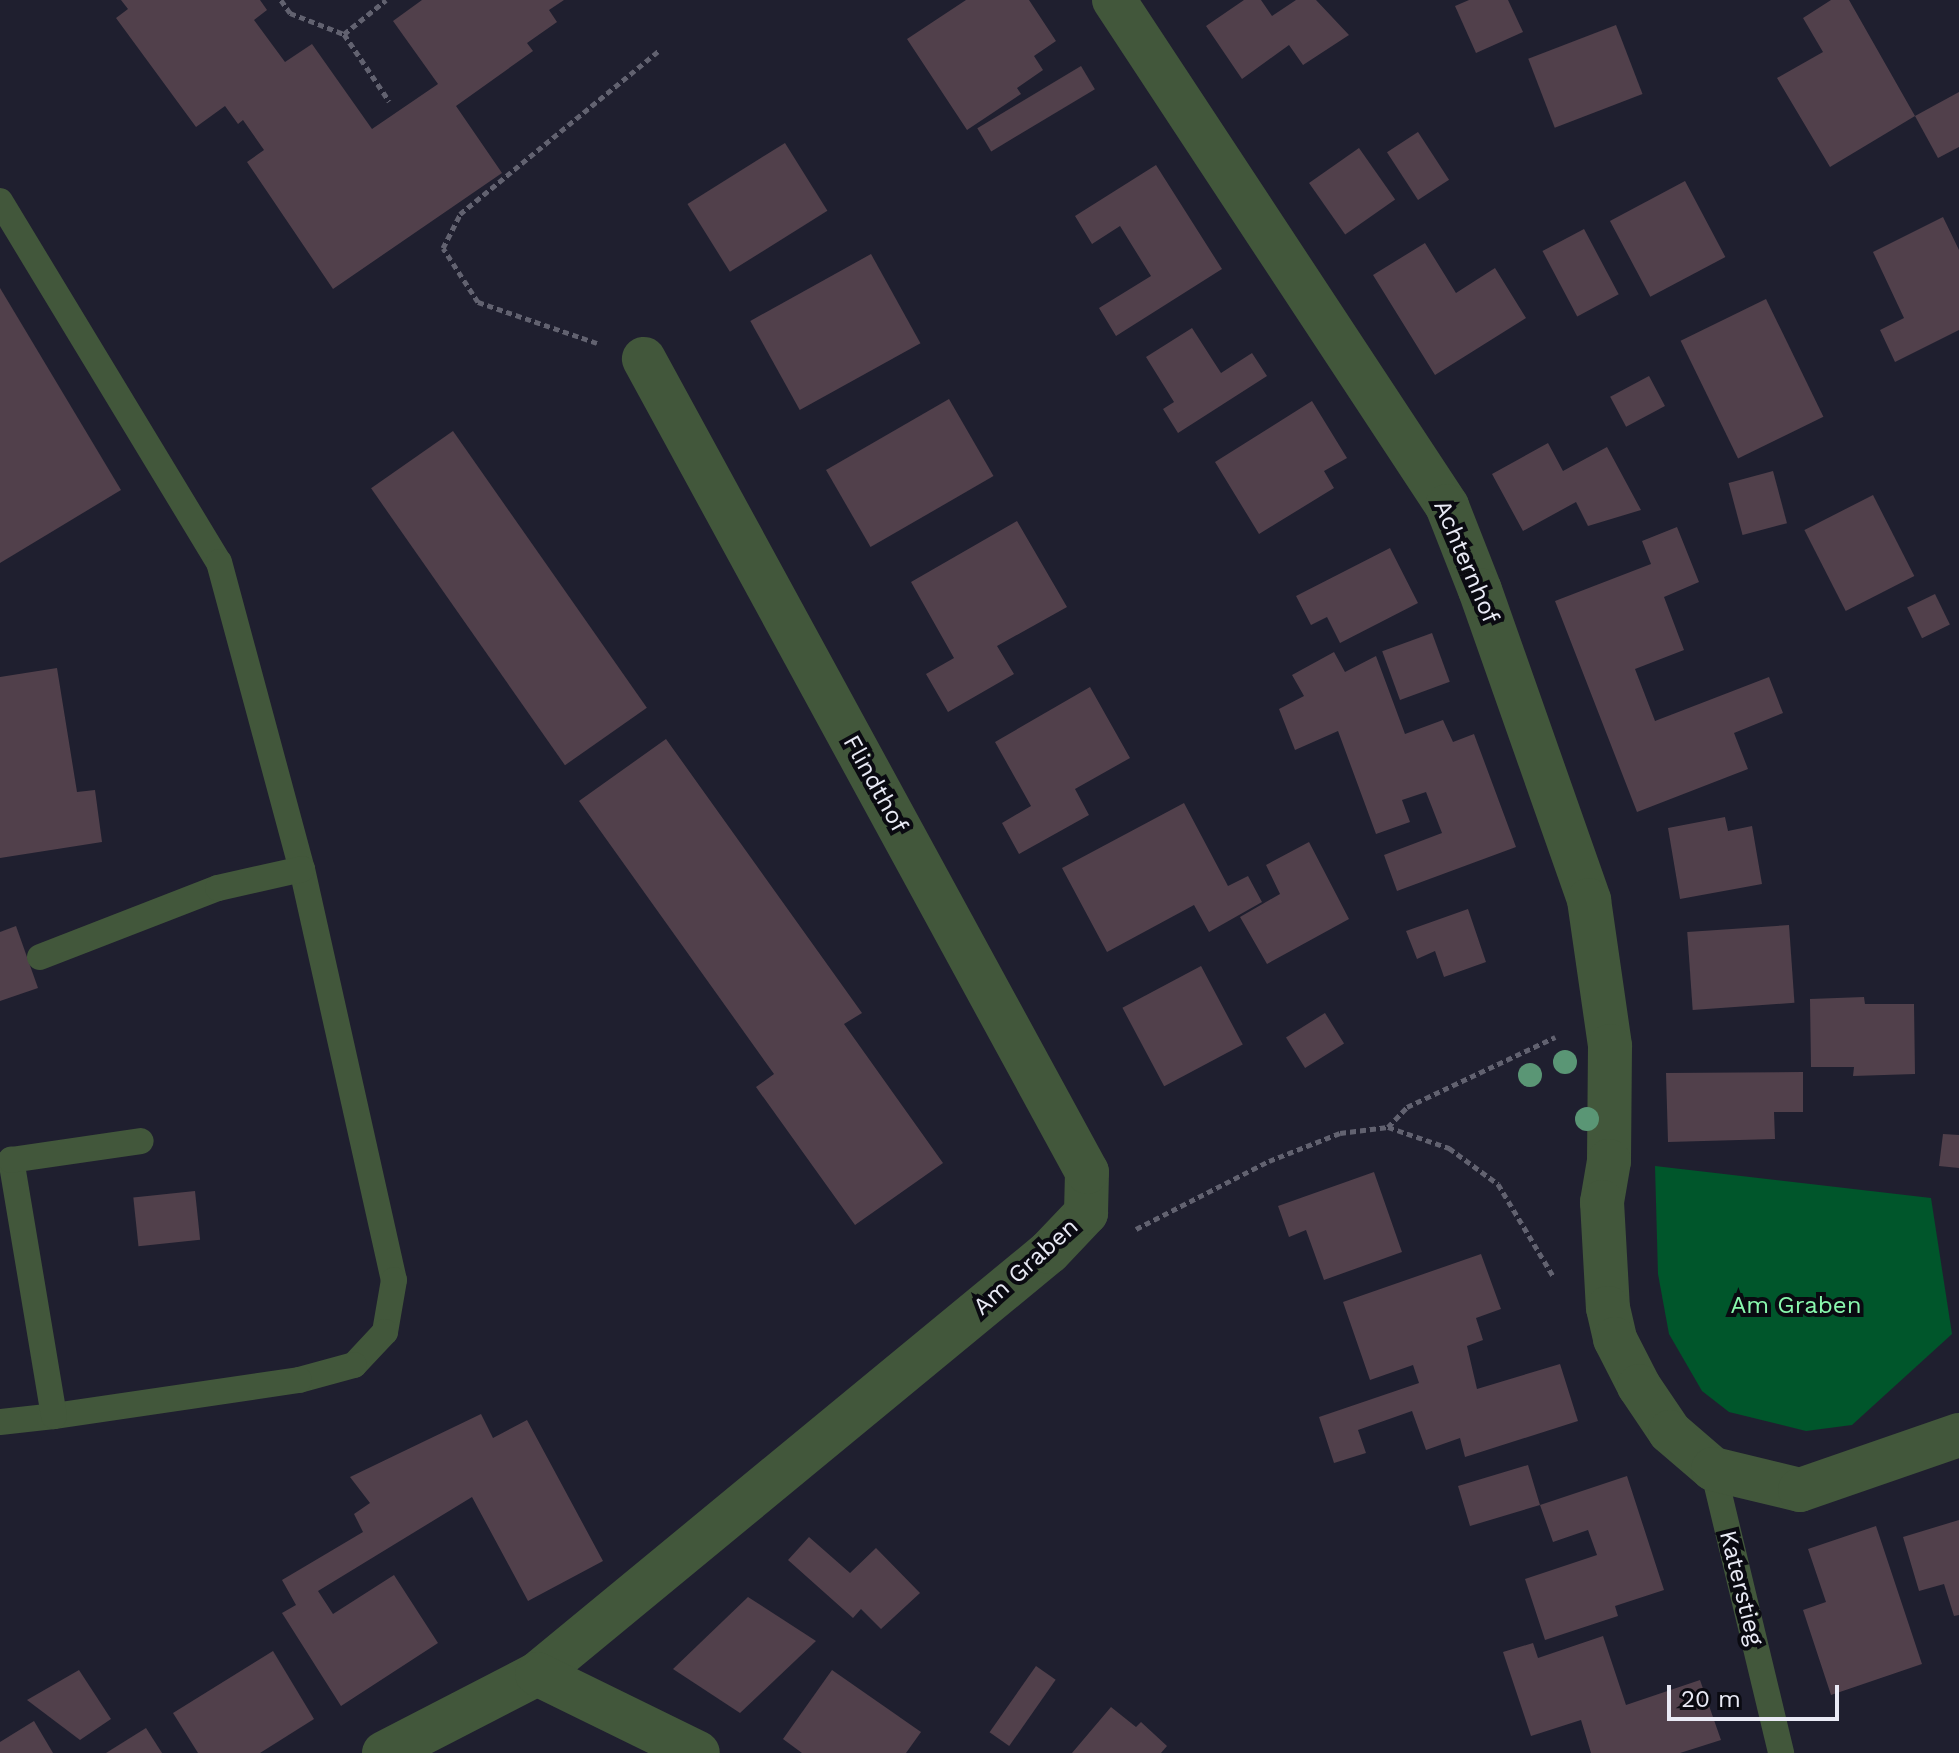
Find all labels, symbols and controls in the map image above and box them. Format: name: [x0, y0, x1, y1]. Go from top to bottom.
street label: Achternhof: [1427, 496, 1505, 628]
street label: Flindthof: [837, 730, 913, 838]
street label: Am Graben: [968, 1212, 1084, 1322]
park label: Am Graben: [1730, 1292, 1862, 1320]
street label: Katerstieg: [1713, 1528, 1769, 1648]
scale bar: [1671, 1669, 1843, 1719]
text: 20 m: [1681, 1685, 1741, 1713]

